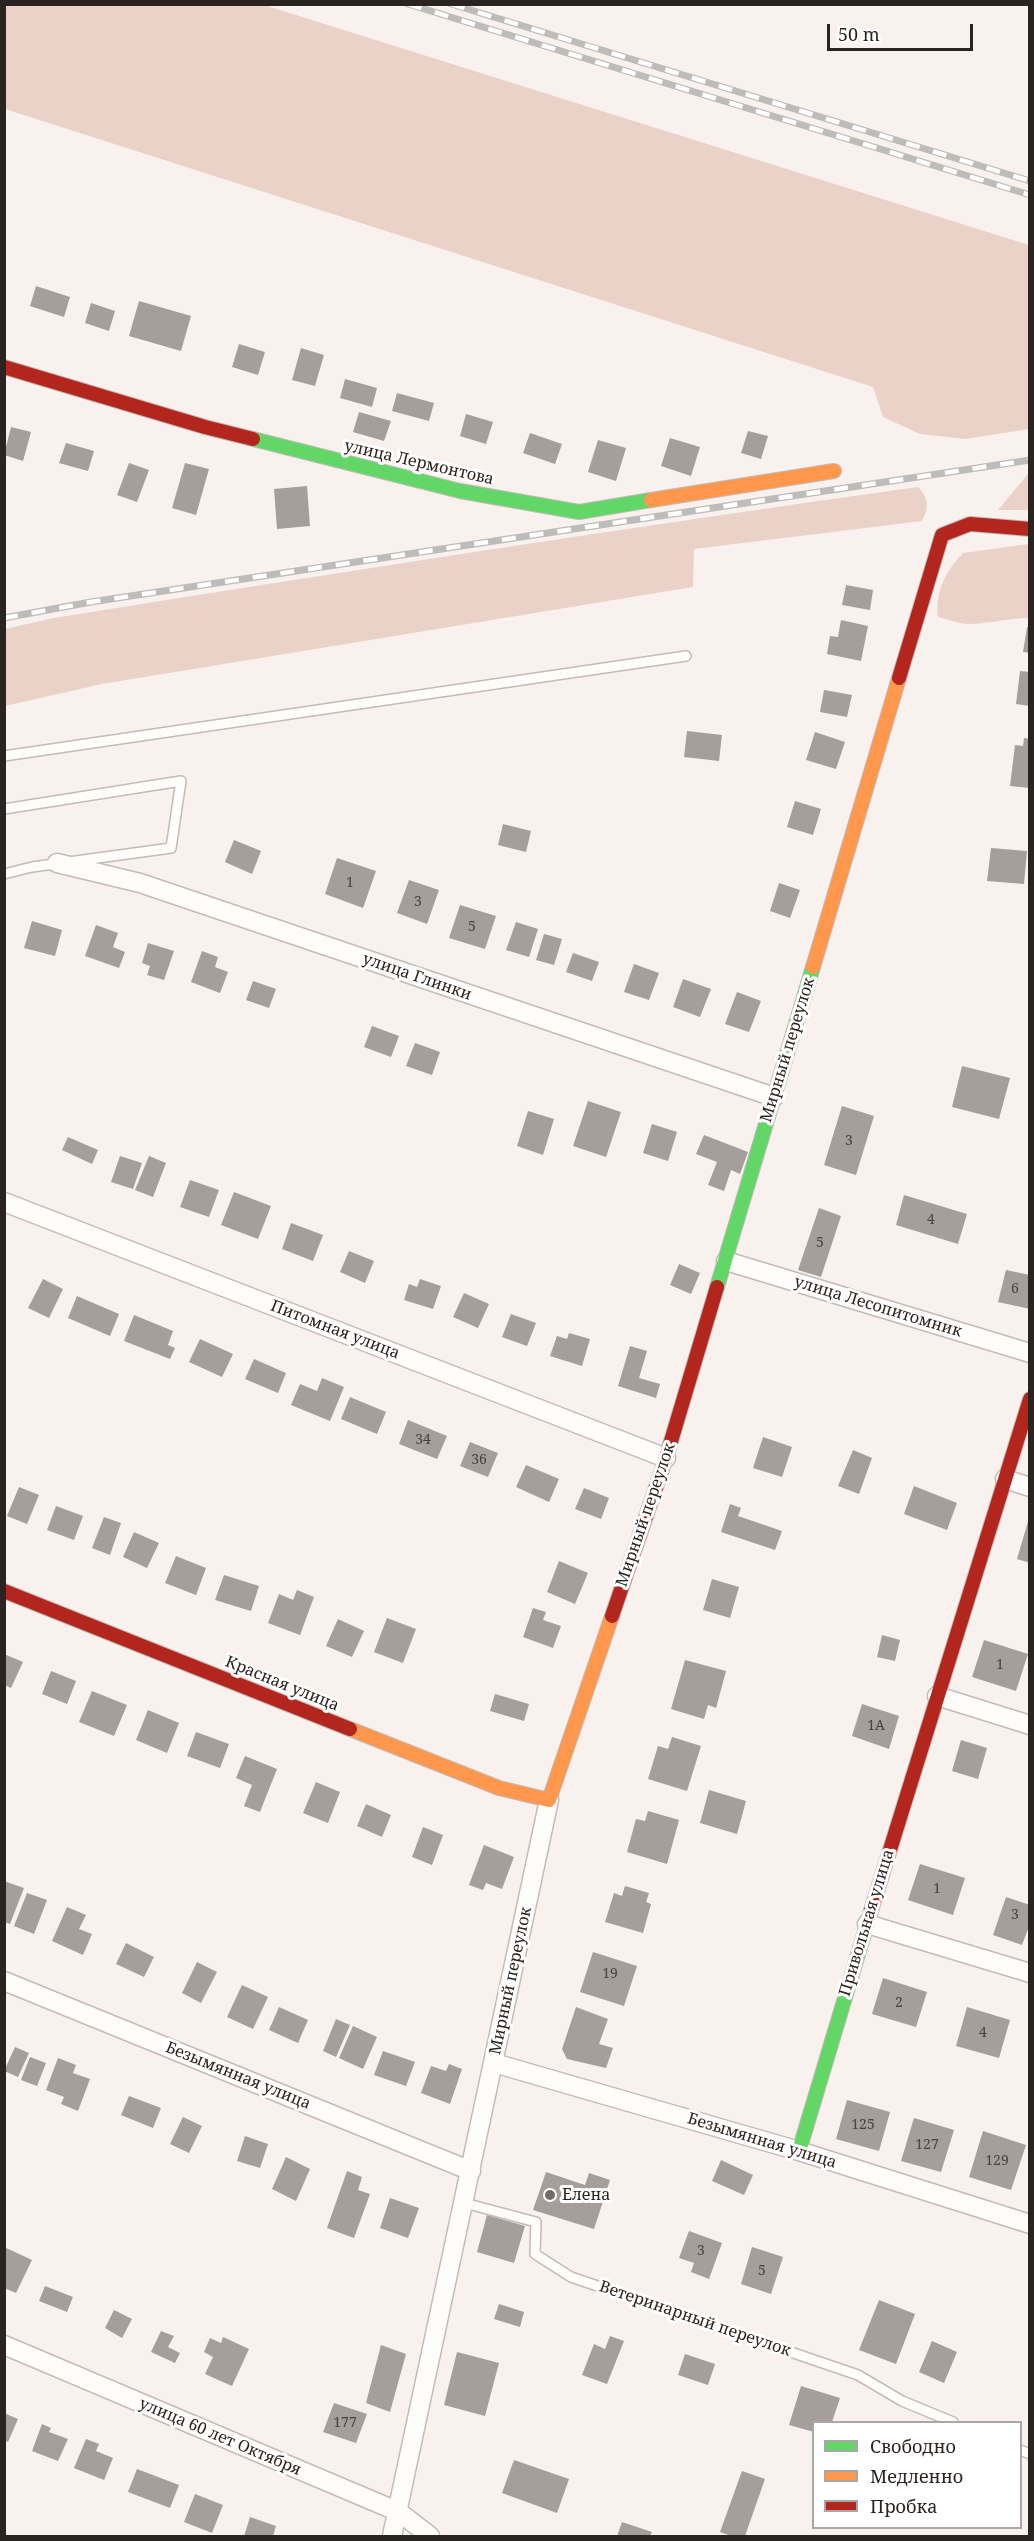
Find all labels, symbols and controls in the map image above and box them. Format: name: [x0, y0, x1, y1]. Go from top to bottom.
scale bar: [830, 12, 976, 50]
text: 50 m: [838, 22, 880, 46]
street label: улица Лермонтова: [342, 436, 496, 490]
house number: 1: [346, 875, 354, 891]
house number: 3: [414, 894, 422, 910]
house number: 5: [468, 919, 476, 935]
street label: улица Глинки: [360, 949, 474, 1005]
street label: Мирный переулок: [757, 975, 819, 1125]
house number: 3: [845, 1133, 853, 1149]
house number: 4: [927, 1212, 935, 1228]
house number: 5: [816, 1235, 824, 1251]
street label: улица Лесопитомник: [792, 1272, 964, 1342]
house number: 6: [1011, 1281, 1019, 1297]
street label: Питомная улица: [268, 1297, 402, 1363]
house number: 34: [415, 1432, 431, 1448]
street label: Мирный переулок: [612, 1441, 680, 1589]
house number: 36: [471, 1452, 487, 1468]
street label: Красная улица: [222, 1652, 342, 1716]
house number: 1: [996, 1657, 1004, 1673]
house number: 1А: [867, 1718, 885, 1734]
street label: Привольная улица: [836, 1847, 898, 1999]
house number: 1: [933, 1881, 941, 1897]
street label: Мирный переулок: [486, 1905, 536, 2057]
house number: 3: [1011, 1907, 1019, 1923]
house number: 19: [602, 1966, 618, 1982]
house number: 2: [895, 1995, 903, 2011]
house number: 4: [979, 2025, 987, 2041]
street label: Безымянная улица: [163, 2038, 313, 2114]
street label: Безымянная улица: [685, 2109, 839, 2173]
house number: 125: [851, 2117, 875, 2133]
house number: 127: [915, 2137, 939, 2153]
house number: 129: [985, 2153, 1009, 2169]
place label: Елена: [562, 2185, 610, 2205]
marker: Елена: [543, 2188, 557, 2202]
house number: 3: [697, 2243, 705, 2259]
house number: 5: [758, 2263, 766, 2279]
street label: Ветеринарный переулок: [597, 2277, 793, 2361]
street label: улица 60 лет Октября: [136, 2394, 304, 2480]
house number: 177: [333, 2415, 357, 2431]
legend: [812, 2421, 1022, 2529]
text: Свободно: [870, 2434, 956, 2458]
text: Медленно: [870, 2464, 963, 2488]
text: Пробка: [870, 2494, 937, 2518]

